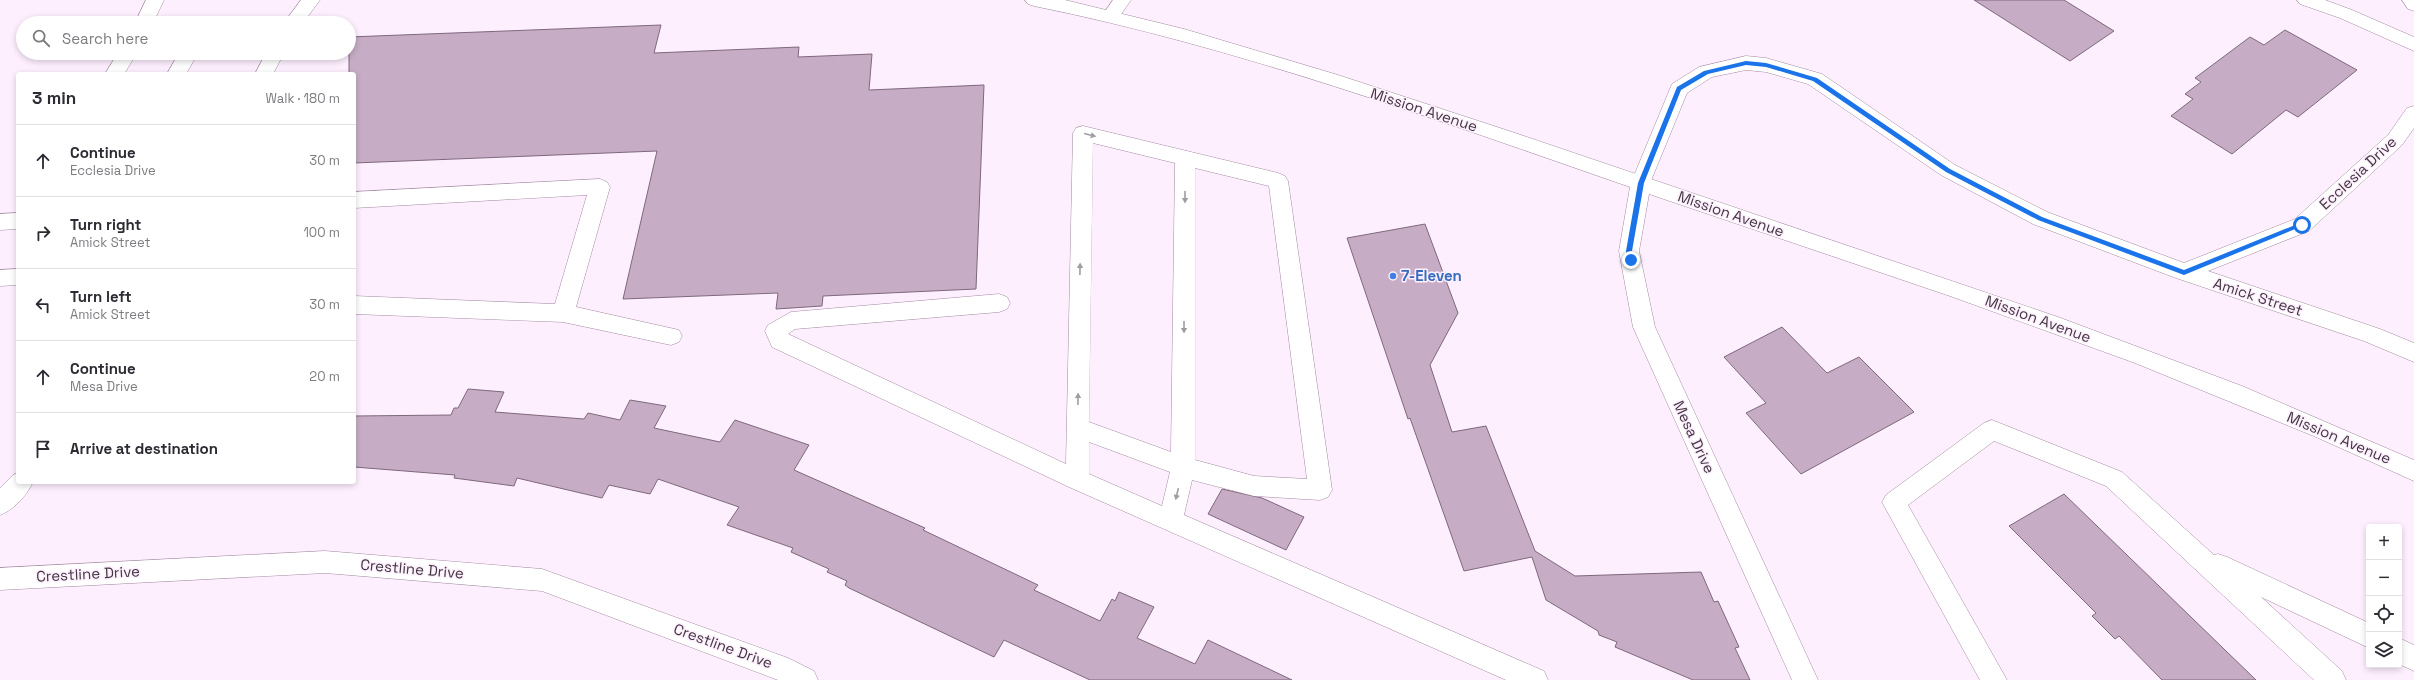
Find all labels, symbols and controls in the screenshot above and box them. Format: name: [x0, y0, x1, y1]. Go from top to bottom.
search box: [16, 16, 356, 60]
icon: search: [30, 27, 52, 49]
text: Search here: [62, 29, 148, 48]
street label: Mission Avenue: [1368, 83, 1480, 136]
text: 3 min: [32, 87, 76, 109]
text: Walk · 180 m: [266, 90, 340, 107]
one-way arrow: [1084, 132, 1096, 138]
street label: Ecclesia Drive: [2315, 132, 2400, 213]
text: Continue: [70, 143, 136, 162]
icon: ahead: [32, 150, 54, 172]
text: 30 m: [309, 152, 340, 169]
text: Ecclesia Drive: [70, 162, 156, 179]
street label: Mission Avenue: [1675, 186, 1787, 241]
one-way arrow: [1182, 191, 1188, 204]
text: Turn right: [70, 215, 141, 234]
route start: [2293, 216, 2311, 234]
icon: right: [32, 222, 54, 244]
text: 100 m: [303, 224, 340, 241]
text: Amick Street: [70, 234, 150, 251]
route end: [1622, 251, 1640, 269]
one-way arrow: [1077, 262, 1083, 275]
place label: 7-Eleven: [1401, 266, 1462, 285]
marker: 7-Eleven: [1388, 271, 1398, 281]
street label: Amick Street: [2211, 273, 2305, 320]
text: Turn left: [70, 287, 132, 306]
street label: Mission Avenue: [1983, 291, 2094, 347]
icon: left: [32, 294, 54, 316]
text: 30 m: [309, 296, 340, 313]
text: Amick Street: [70, 306, 150, 323]
one-way arrow: [1181, 321, 1187, 334]
text: Continue: [70, 359, 136, 378]
icon: ahead: [32, 366, 54, 388]
text: 20 m: [309, 368, 340, 385]
text: Mesa Drive: [70, 378, 138, 395]
one-way arrow: [1075, 392, 1081, 405]
street label: Mesa Drive: [1669, 397, 1720, 476]
street label: Mission Avenue: [2284, 407, 2394, 468]
icon: arrive: [32, 438, 54, 460]
text: Arrive at destination: [70, 439, 218, 458]
one-way arrow: [1173, 488, 1179, 501]
map controls: [2366, 524, 2402, 668]
button: +: [2366, 524, 2402, 560]
street label: Crestline Drive: [360, 555, 465, 582]
button: −: [2366, 560, 2402, 596]
street label: Crestline Drive: [36, 561, 140, 586]
button: locate: [2366, 596, 2402, 632]
street label: Crestline Drive: [671, 619, 775, 672]
button: layers: [2366, 632, 2402, 668]

